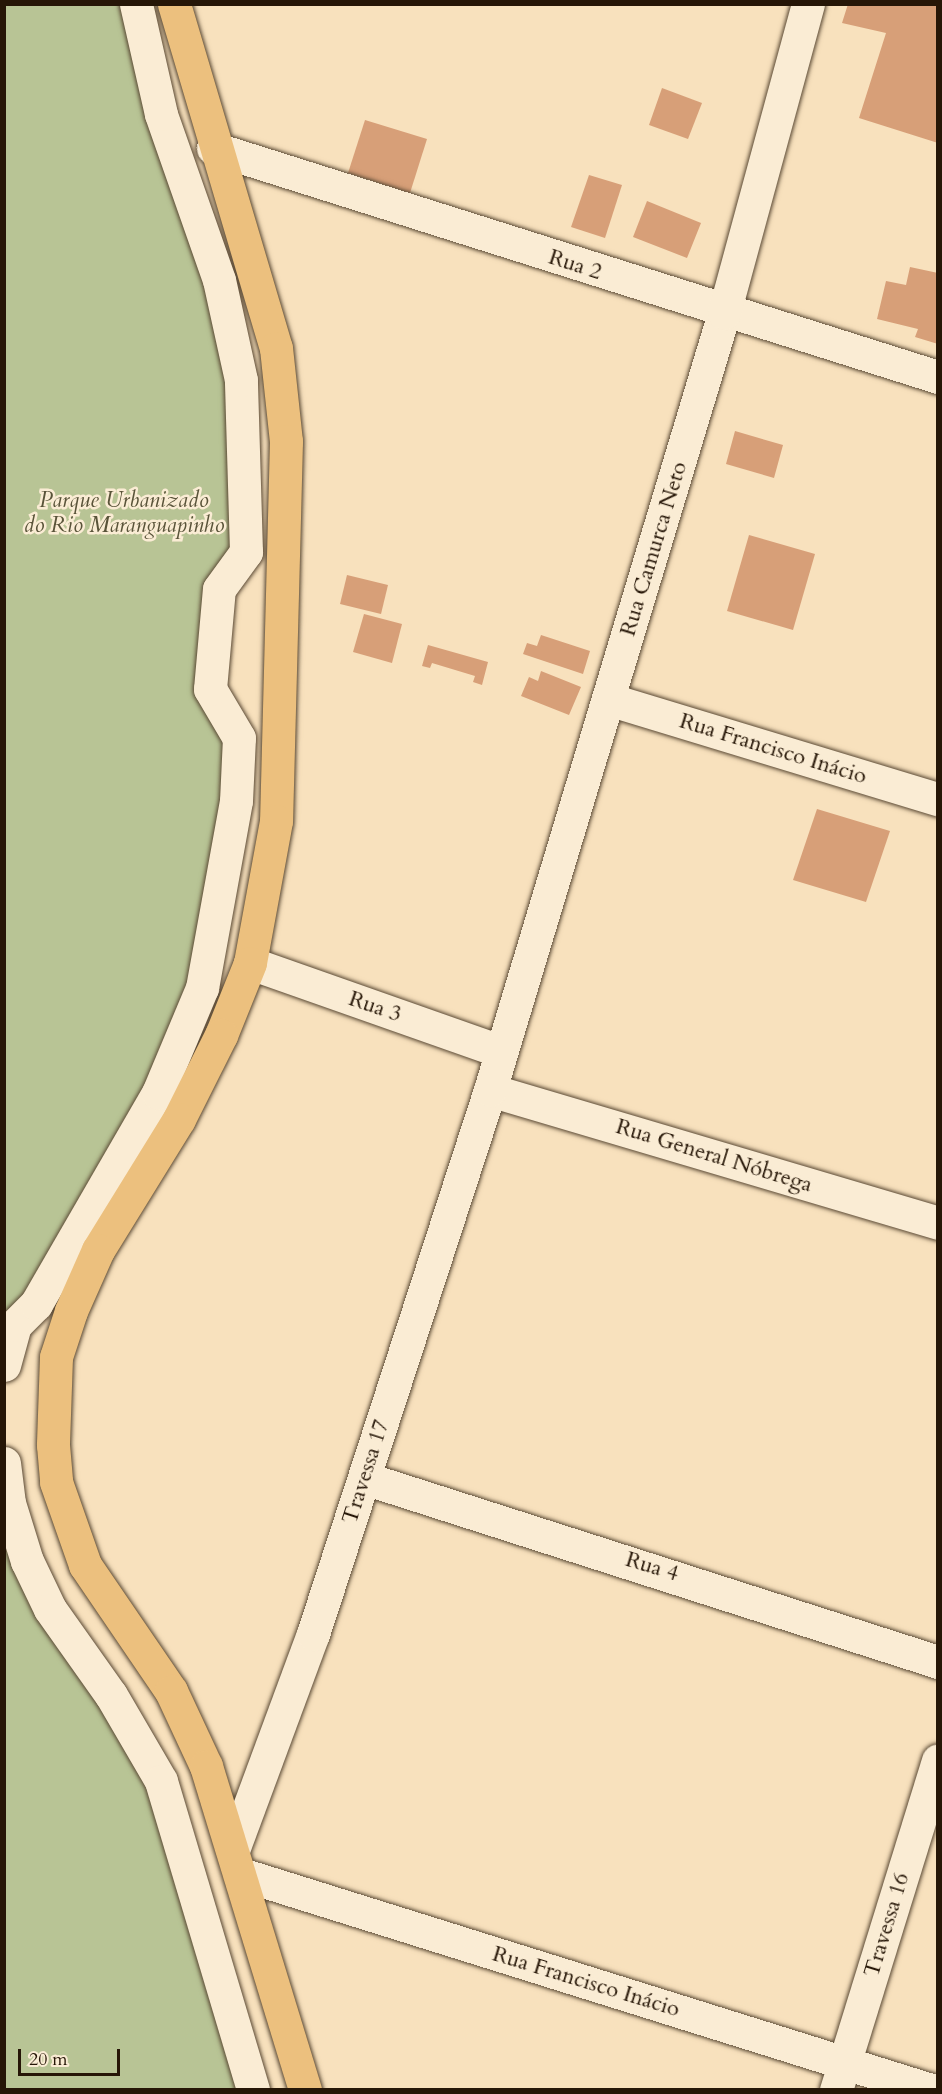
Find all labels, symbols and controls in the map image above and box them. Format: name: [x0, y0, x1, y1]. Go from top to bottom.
street label: Rua 2: [545, 244, 605, 286]
street label: Rua Camurca Neto: [615, 459, 693, 639]
park label: Parque Urbanizado do Rio Maranguapinho: [24, 487, 224, 538]
street label: Rua Francisco Inácio: [676, 708, 870, 790]
street label: Rua 3: [345, 986, 405, 1028]
street label: Rua General Nóbrega: [613, 1114, 815, 1198]
street label: Travessa 17: [337, 1417, 395, 1527]
street label: Rua 4: [622, 1546, 682, 1588]
street label: Travessa 16: [859, 1870, 915, 1980]
street label: Rua Francisco Inácio: [489, 1941, 683, 2023]
scale bar: [21, 2037, 123, 2075]
text: 20 m: [29, 2047, 68, 2072]

